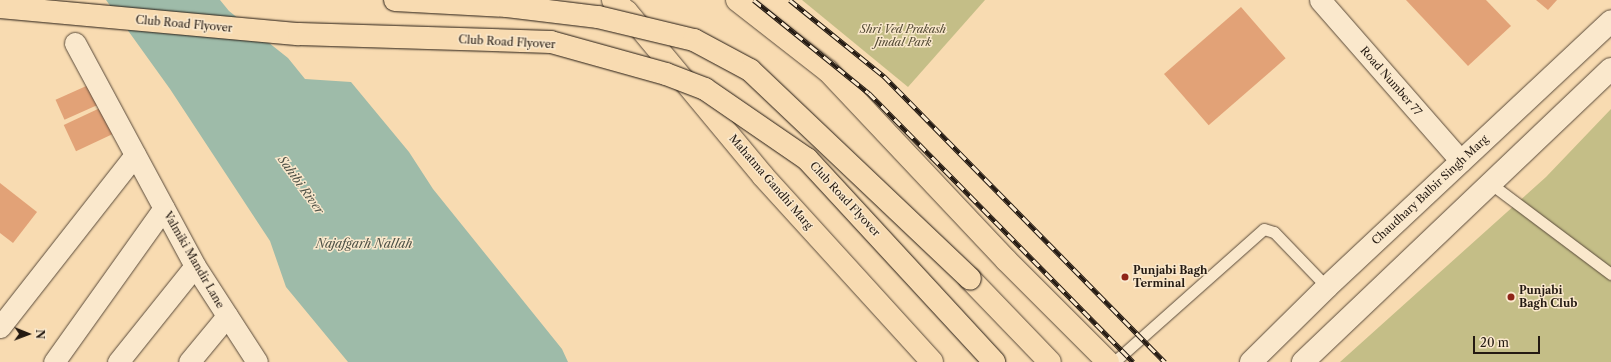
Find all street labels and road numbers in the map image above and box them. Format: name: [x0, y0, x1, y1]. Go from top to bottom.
street label: Club Road Flyover: [135, 13, 233, 35]
street label: Club Road Flyover: [458, 33, 556, 51]
street label: Road Number 77: [1357, 44, 1425, 118]
street label: Mahatma Gandhi Marg: [726, 132, 816, 232]
street label: Chaudhary Balbir Singh Marg: [1369, 132, 1491, 248]
street label: Club Road Flyover: [807, 159, 883, 239]
street label: Valmiki Mandir Lane: [161, 209, 227, 311]

